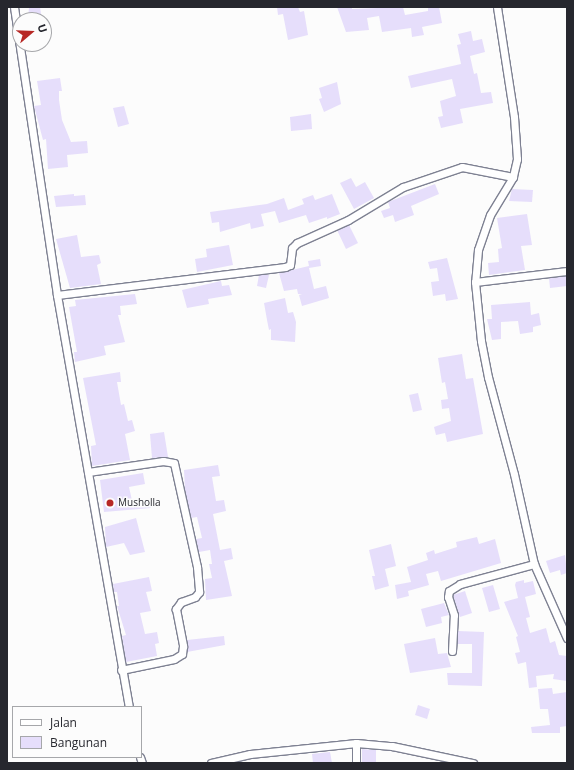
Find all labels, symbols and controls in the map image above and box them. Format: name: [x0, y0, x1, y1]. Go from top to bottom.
north arrow: [12, 12, 52, 52]
text: U: [34, 22, 51, 35]
place label: Musholla: [118, 497, 161, 509]
marker: Musholla: [105, 498, 115, 508]
legend: [12, 706, 142, 758]
text: Jalan: [50, 714, 77, 731]
text: Bangunan: [50, 734, 107, 751]

